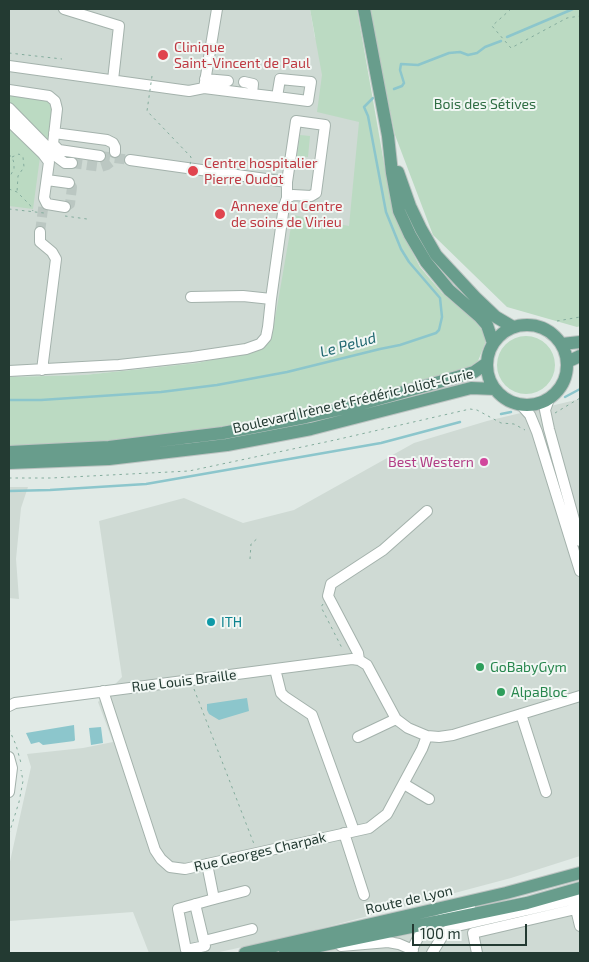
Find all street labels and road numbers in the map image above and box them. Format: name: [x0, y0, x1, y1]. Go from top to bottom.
street label: Boulevard Irène et Frédéric Joliot-Curie: [231, 365, 475, 437]
street label: Rue Louis Braille: [131, 666, 237, 696]
street label: Rue Georges Charpak: [192, 829, 328, 875]
street label: Route de Lyon: [364, 882, 454, 918]

